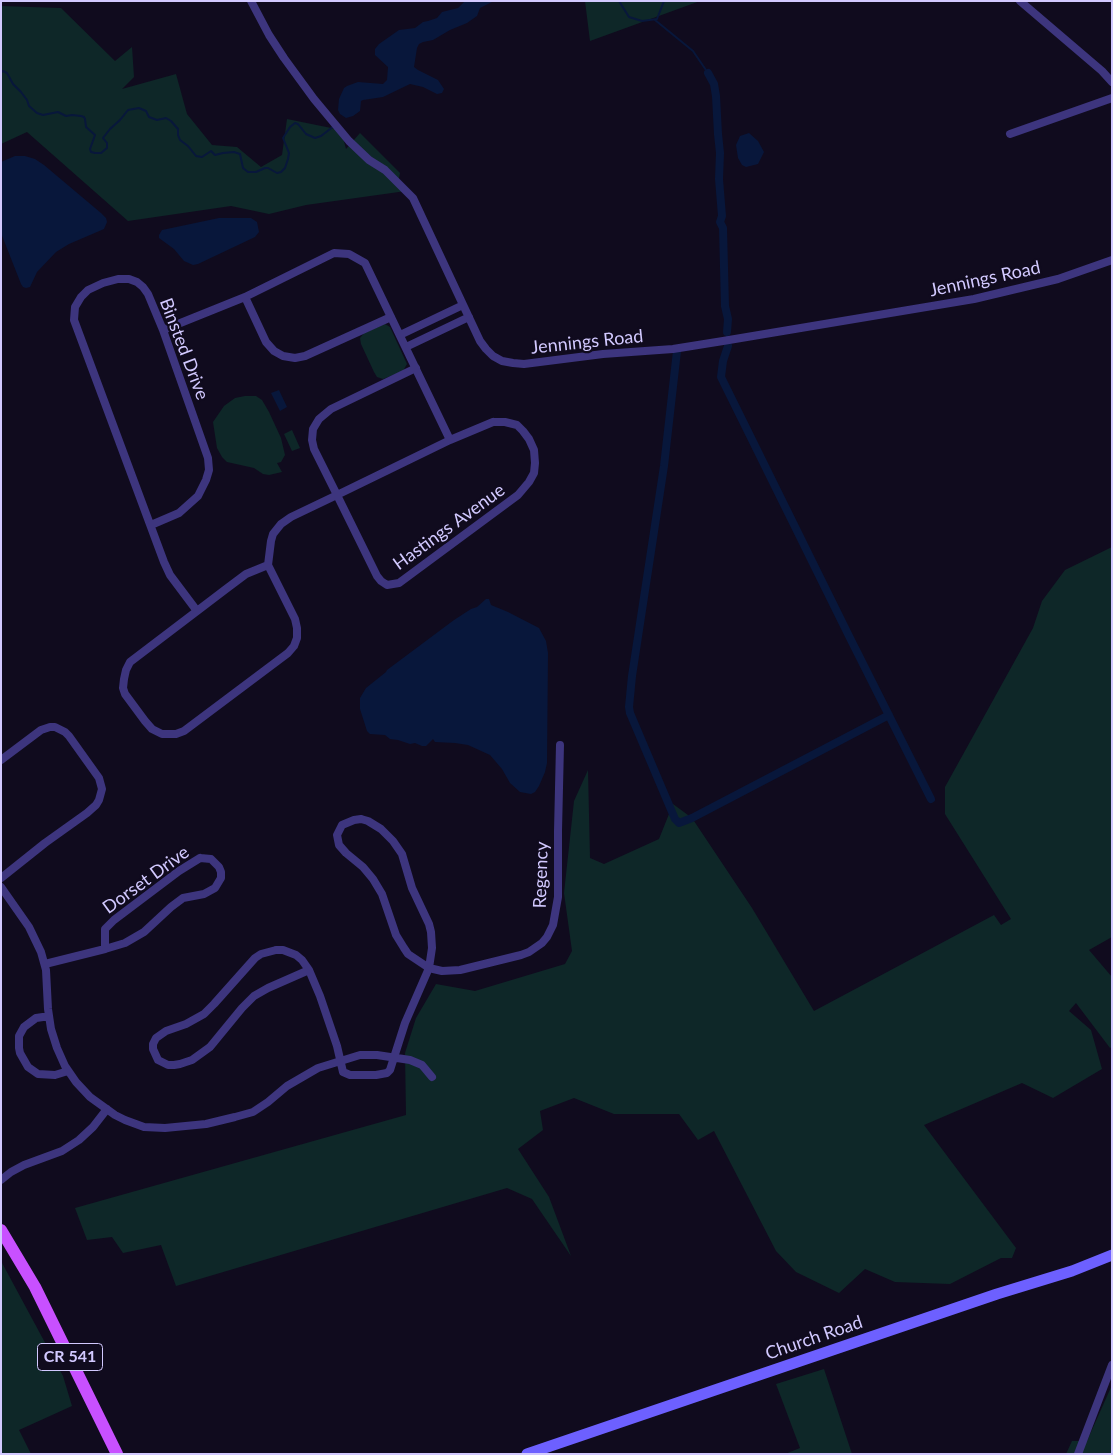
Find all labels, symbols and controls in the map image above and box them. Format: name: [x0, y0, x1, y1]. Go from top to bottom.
street label: Jennings Road: [928, 257, 1042, 301]
street label: Binsted Drive: [155, 295, 213, 403]
street label: Jennings Road: [530, 325, 644, 359]
street label: Hastings Avenue: [389, 479, 509, 575]
street label: Dorset Drive: [99, 841, 193, 919]
street label: Regency: [529, 841, 553, 909]
street label: Church Road: [763, 1311, 865, 1365]
road number: CR 541: [38, 1344, 102, 1370]

